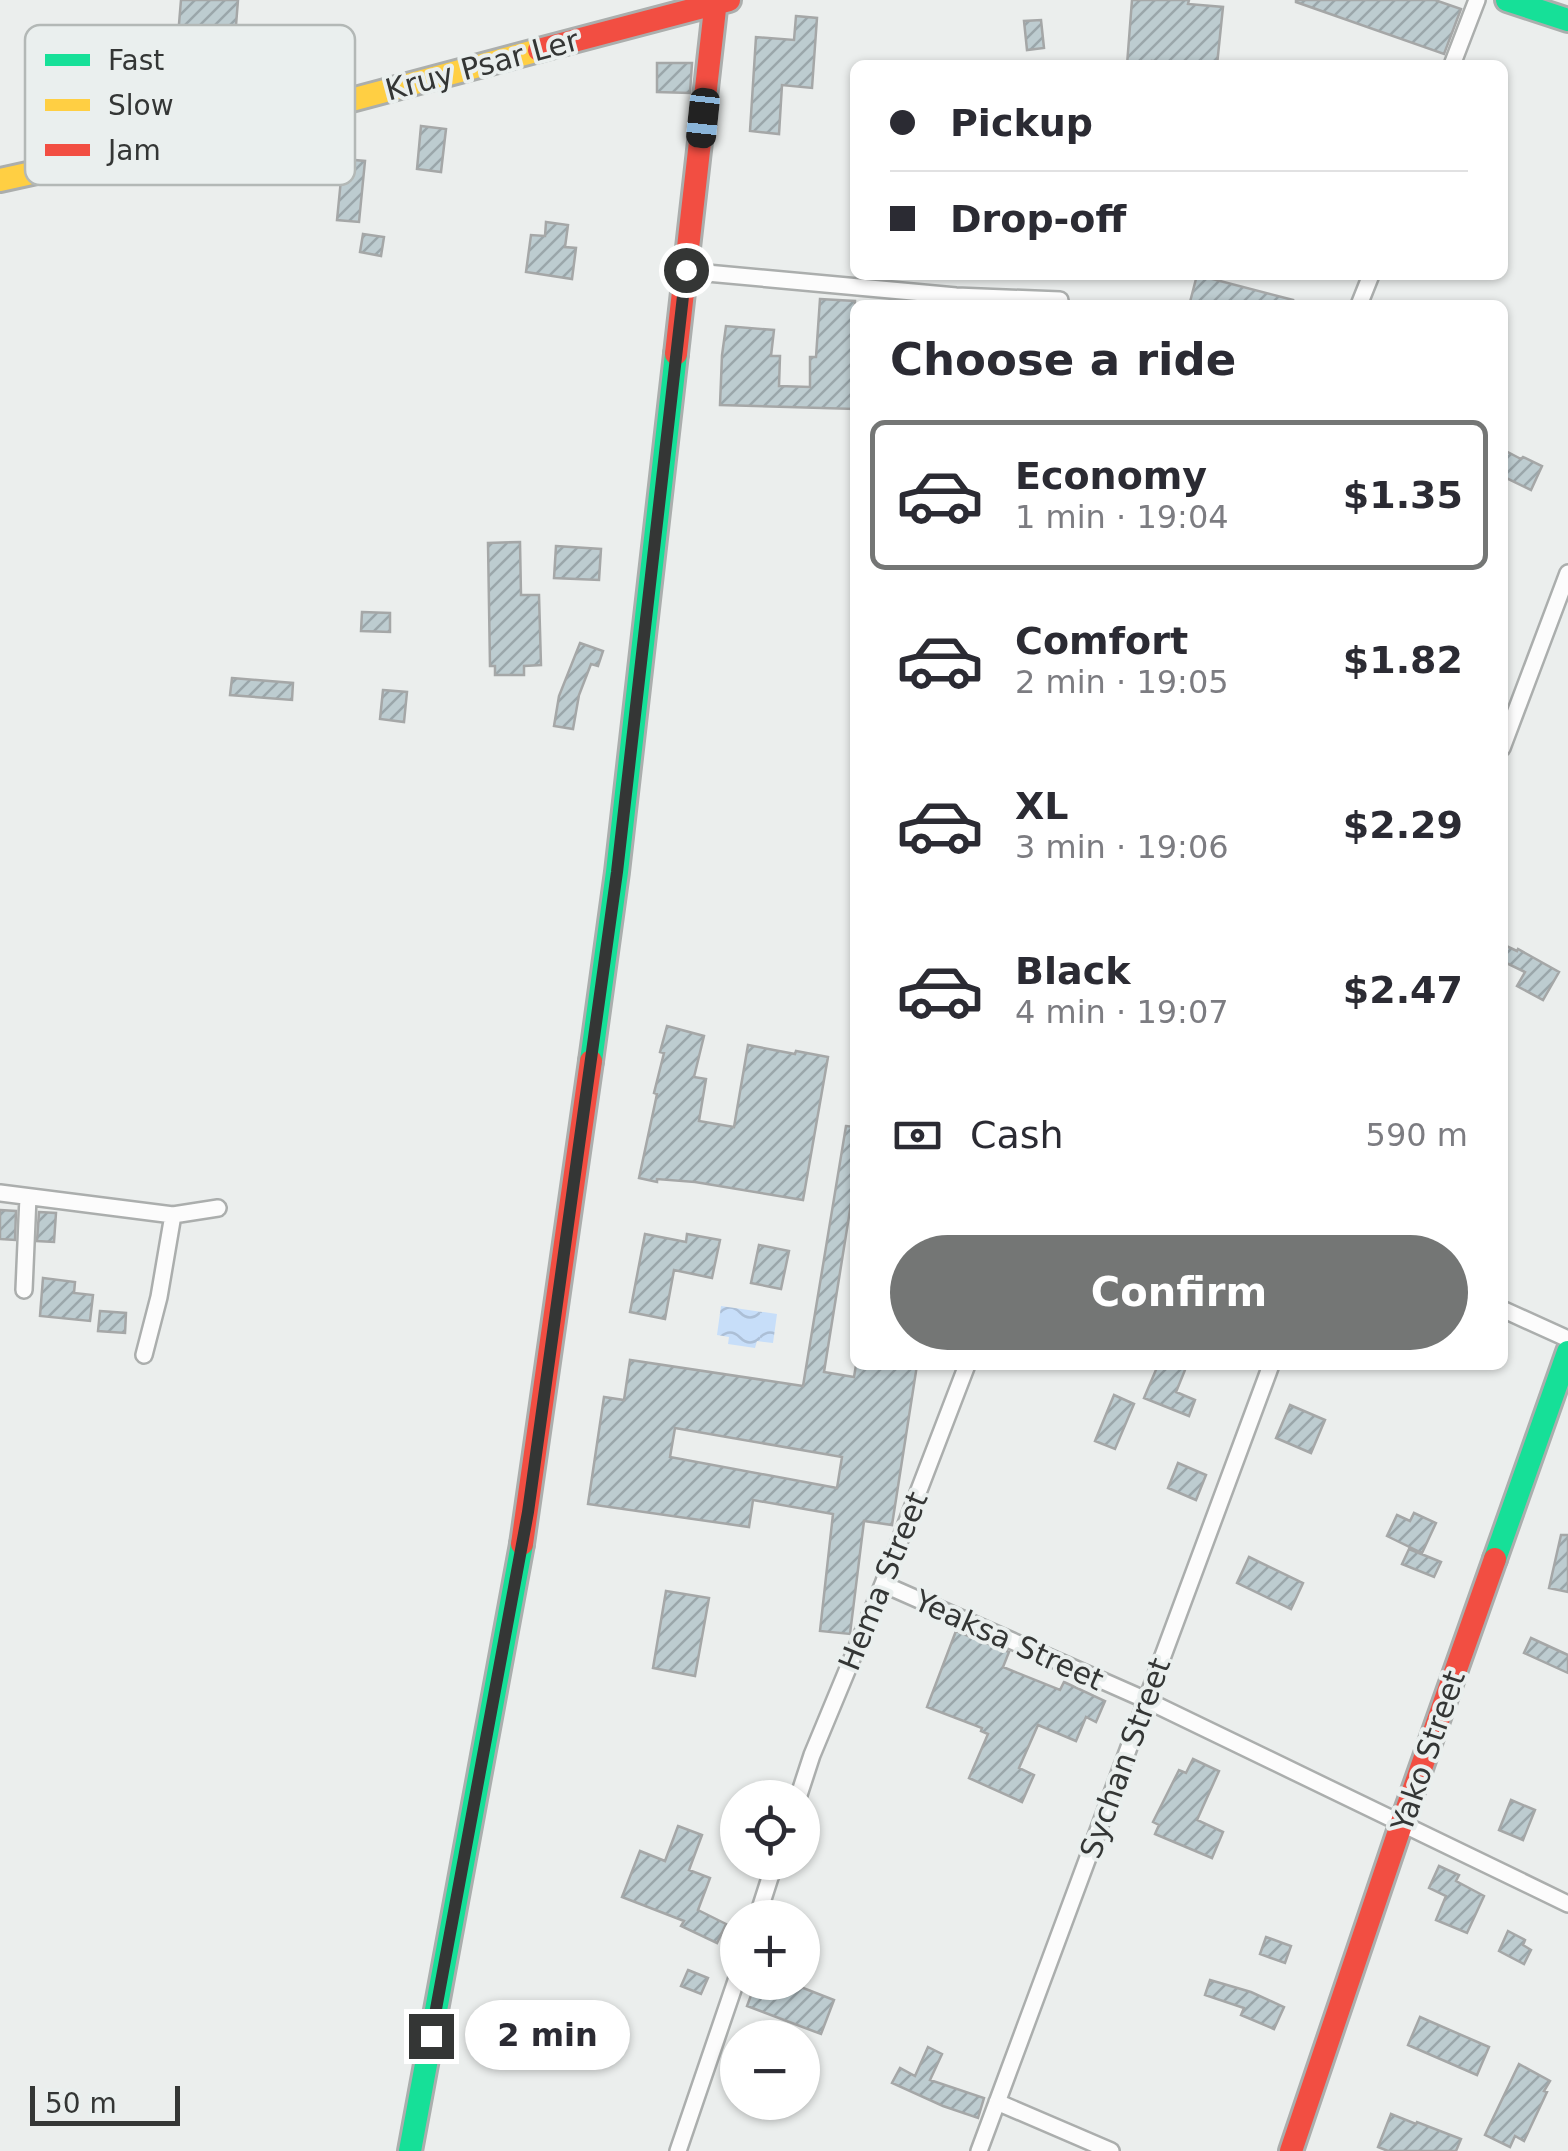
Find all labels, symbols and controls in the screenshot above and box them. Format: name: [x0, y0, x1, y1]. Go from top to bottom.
street label: Kruy Psar Ler: [381, 22, 583, 108]
legend: [25, 25, 355, 185]
text: Fast: [108, 44, 164, 77]
car: [685, 87, 721, 149]
text: Slow: [108, 89, 174, 122]
text: Pickup: [950, 101, 1093, 145]
text: Jam: [106, 134, 161, 167]
text: Drop-off: [950, 197, 1126, 241]
route start: [664, 248, 709, 293]
text: Choose a ride: [890, 333, 1236, 386]
icon: car: [895, 450, 985, 540]
text: Economy: [1015, 454, 1207, 498]
text: $1.35: [1343, 473, 1463, 517]
text: 1 min · 19:04: [1015, 498, 1229, 536]
icon: car: [895, 615, 985, 705]
text: Comfort: [1015, 619, 1188, 663]
text: $1.82: [1343, 638, 1463, 682]
text: 2 min · 19:05: [1015, 663, 1229, 701]
icon: car: [895, 780, 985, 870]
text: XL: [1015, 784, 1069, 828]
text: $2.29: [1343, 803, 1463, 847]
text: 3 min · 19:06: [1015, 828, 1229, 866]
icon: car: [895, 945, 985, 1035]
text: Black: [1015, 949, 1130, 993]
text: $2.47: [1343, 968, 1463, 1012]
text: 4 min · 19:07: [1015, 993, 1229, 1031]
icon: cash: [890, 1108, 945, 1163]
text: Cash: [970, 1113, 1064, 1157]
text: 590 m: [1366, 1116, 1468, 1154]
button: Confirm: [890, 1235, 1468, 1350]
street label: Hema Street: [831, 1486, 935, 1675]
street label: Yeaksa Street: [908, 1582, 1109, 1697]
street label: Sychan Street: [1073, 1653, 1178, 1863]
street label: Yako Street: [1384, 1666, 1472, 1837]
map controls: [720, 1780, 820, 2120]
button: locate: [720, 1780, 820, 1880]
button: +: [720, 1900, 820, 2000]
callout: 2 min: [466, 2001, 631, 2071]
route end: [409, 2014, 454, 2059]
text: 2 min: [497, 2016, 598, 2054]
button: −: [720, 2020, 820, 2120]
scale bar: [30, 2081, 180, 2126]
text: 50 m: [45, 2087, 117, 2120]

